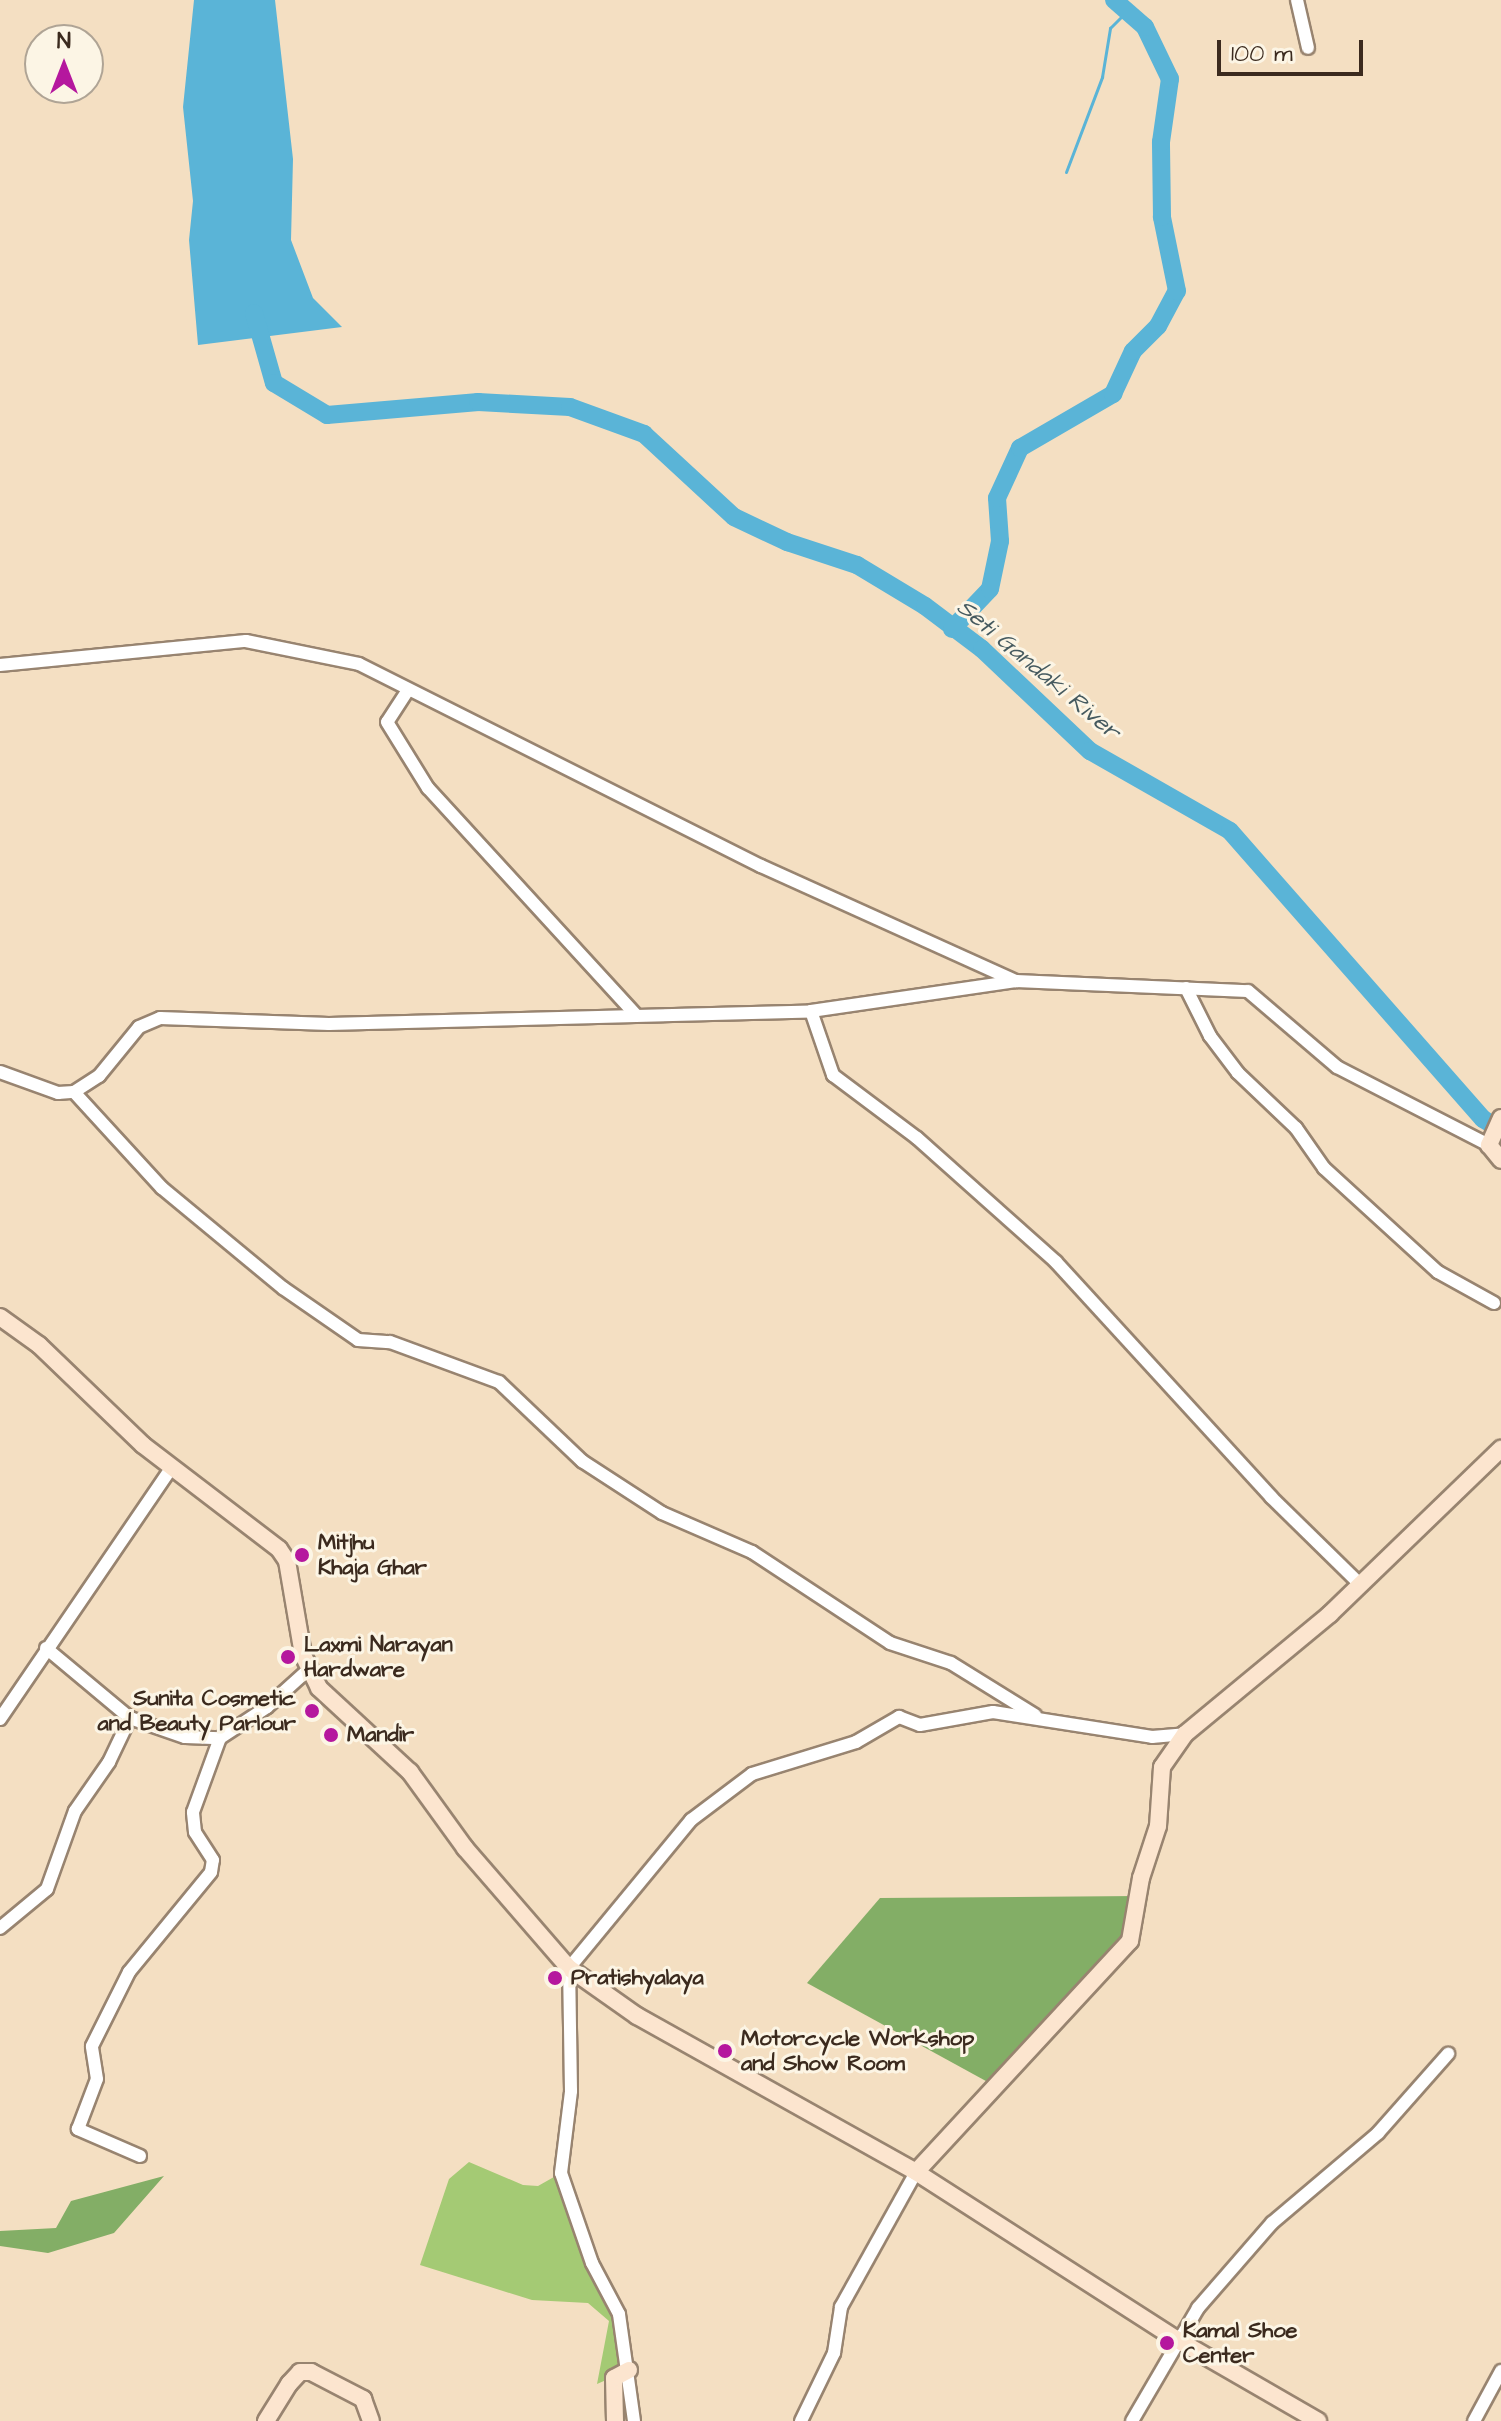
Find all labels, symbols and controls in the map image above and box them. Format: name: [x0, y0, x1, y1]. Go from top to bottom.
north arrow: [24, 24, 104, 104]
scale bar: [1221, 24, 1367, 74]
text: N: [57, 26, 71, 57]
text: 100 m: [1231, 37, 1293, 71]
water label: Seti Gandaki River: [951, 593, 1125, 747]
place label: Mitjhu Khaja Ghar: [318, 1529, 427, 1580]
marker: Mitjhu Khaja Ghar: [293, 1546, 311, 1564]
place label: Laxmi Narayan Hardware: [304, 1631, 453, 1682]
marker: Laxmi Narayan Hardware: [279, 1648, 297, 1666]
place label: Sunita Cosmetic and Beauty Parlour: [98, 1685, 296, 1736]
marker: Sunita Cosmetic and Beauty Parlour: [303, 1702, 321, 1720]
place label: Mandir: [347, 1722, 414, 1748]
marker: Mandir: [322, 1726, 340, 1744]
place label: Pratishyalaya: [571, 1965, 704, 1991]
marker: Pratishyalaya: [546, 1969, 564, 1987]
place label: Motorcycle Workshop and Show Room: [741, 2025, 974, 2076]
marker: Motorcycle Workshop and Show Room: [716, 2042, 734, 2060]
place label: Kamal Shoe Center: [1183, 2317, 1297, 2368]
marker: Kamal Shoe Center: [1158, 2334, 1176, 2352]

